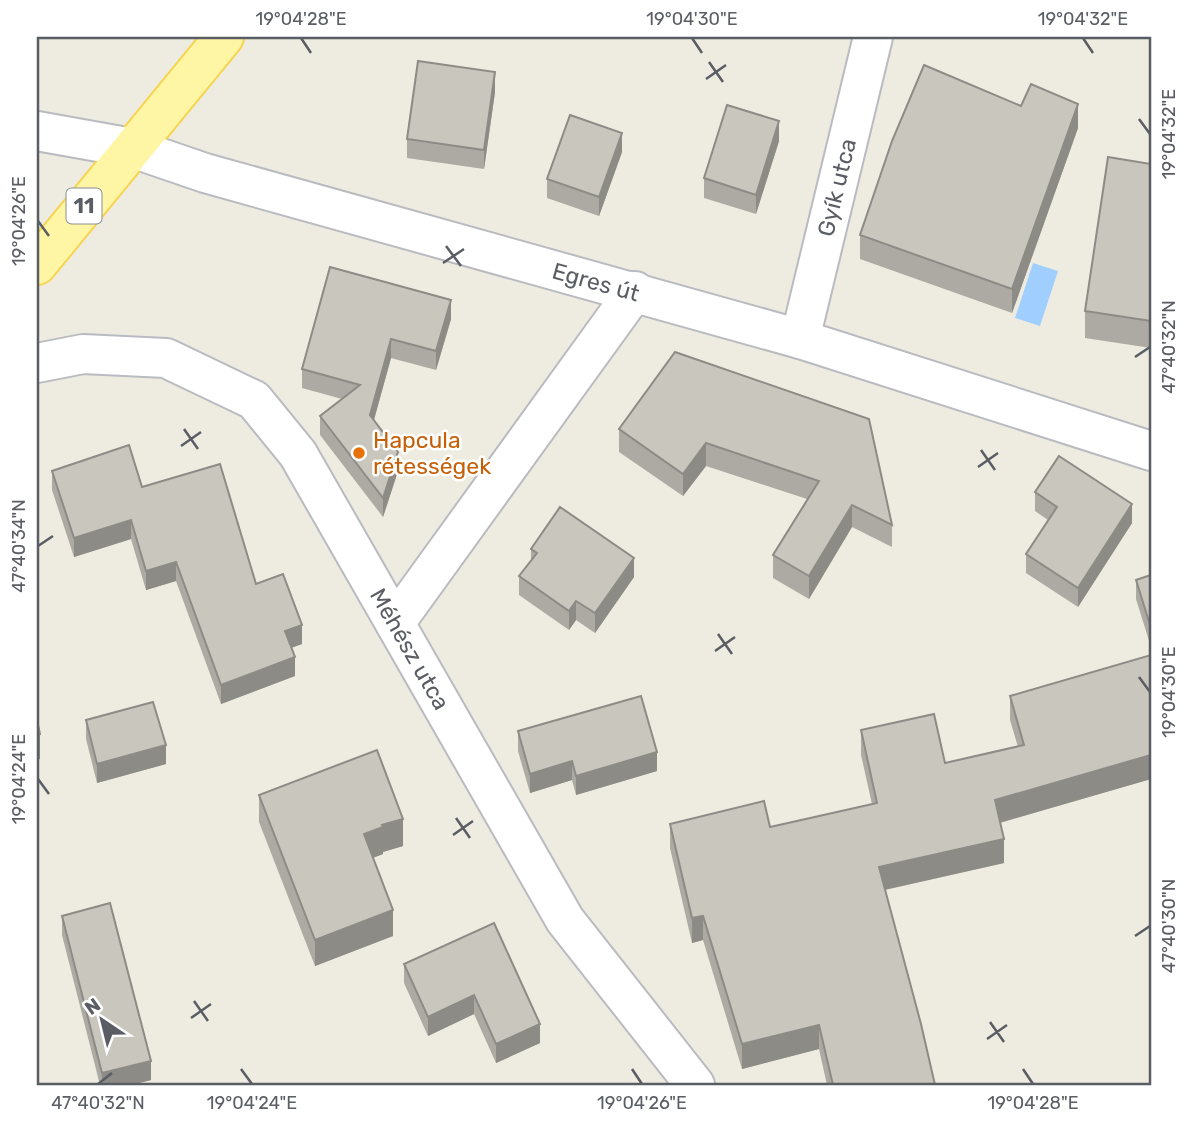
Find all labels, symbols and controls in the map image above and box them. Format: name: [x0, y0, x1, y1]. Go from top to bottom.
text: 19°04'28"E: [255, 8, 347, 30]
text: 19°04'30"E: [646, 8, 738, 30]
text: 19°04'32"E: [1038, 8, 1128, 30]
text: 19°04'32"E: [1158, 89, 1180, 179]
street label: Gyík utca: [811, 136, 862, 239]
text: 19°04'26"E: [8, 176, 30, 266]
road number: 11: [66, 188, 102, 224]
street label: Egres út: [549, 257, 643, 308]
text: 47°40'32"N: [1158, 300, 1180, 394]
place label: Hapcula rétességek: [373, 426, 491, 480]
marker: Hapcula rétességek: [351, 445, 367, 461]
text: 47°40'34"N: [8, 499, 30, 593]
street label: Méhész utca: [364, 583, 456, 715]
text: 19°04'30"E: [1158, 646, 1180, 738]
text: 19°04'24"E: [8, 734, 30, 824]
text: 47°40'30"N: [1158, 879, 1180, 973]
north arrow: [66, 986, 136, 1056]
text: N: [80, 993, 105, 1020]
text: 47°40'32"N: [51, 1092, 145, 1114]
text: 19°04'24"E: [207, 1092, 297, 1114]
text: 19°04'26"E: [597, 1092, 687, 1114]
text: 19°04'28"E: [987, 1092, 1079, 1114]

